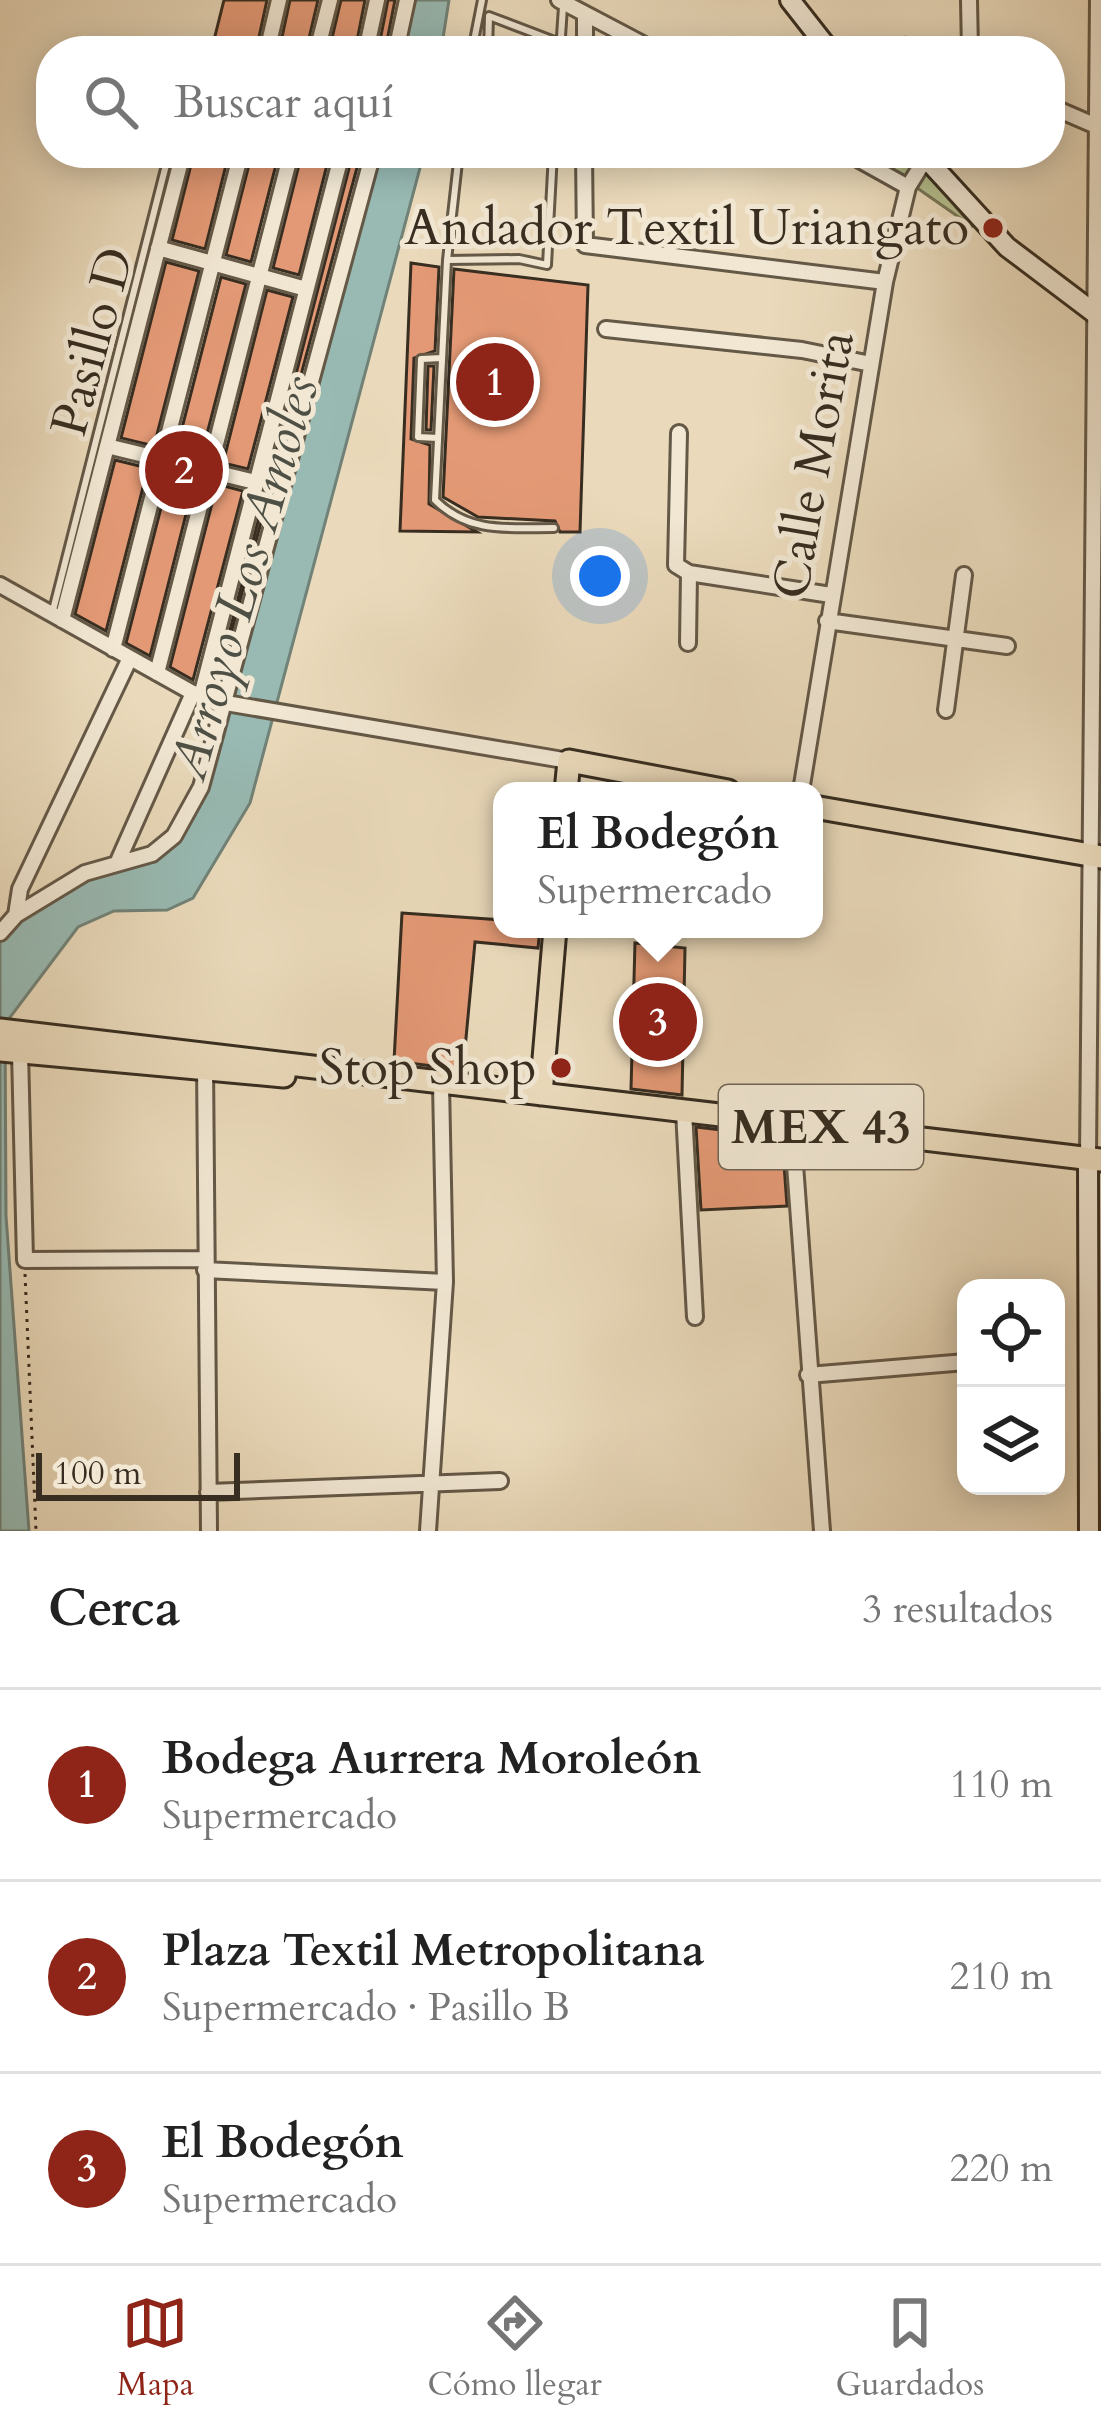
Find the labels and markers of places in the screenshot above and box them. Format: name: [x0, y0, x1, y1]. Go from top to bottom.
place label: Andador Textil Uriangato: [405, 193, 969, 263]
marker: Andador Textil Uriangato: [980, 215, 1006, 241]
pin: 1: [456, 337, 534, 427]
pin: 2: [145, 425, 223, 515]
pin: 3: [619, 977, 697, 1067]
place label: Stop Shop: [319, 1033, 537, 1103]
marker: Stop Shop: [548, 1055, 574, 1081]

